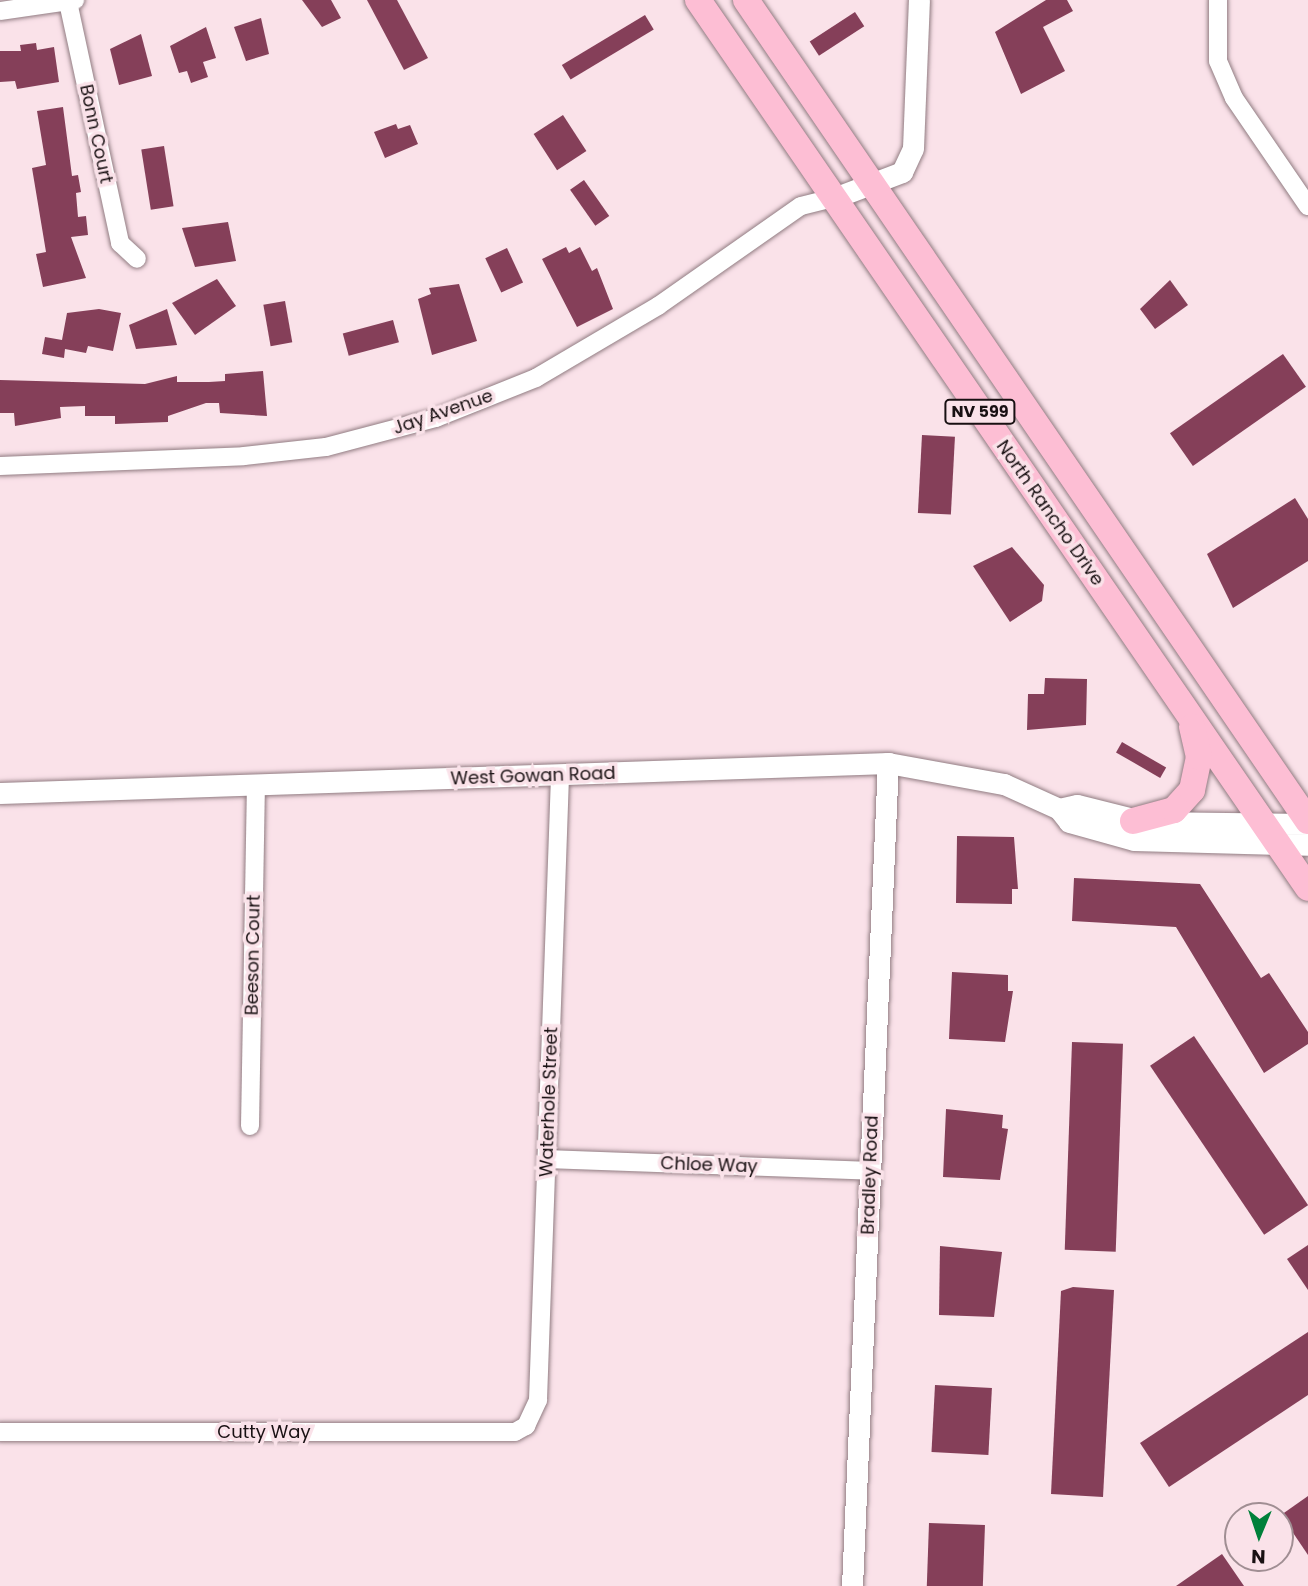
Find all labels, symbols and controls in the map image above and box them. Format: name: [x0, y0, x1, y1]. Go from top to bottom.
street label: Bonn Court: [75, 83, 117, 185]
street label: Jay Avenue: [390, 385, 496, 439]
road number: NV 599: [943, 400, 1017, 424]
street label: North Rancho Drive: [992, 436, 1108, 590]
street label: West Gowan Road: [450, 762, 616, 790]
street label: Beeson Court: [241, 894, 265, 1016]
street label: Waterhole Street: [536, 1027, 562, 1177]
street label: Bradley Road: [857, 1115, 883, 1235]
street label: Chloe Way: [660, 1153, 758, 1177]
street label: Cutty Way: [217, 1421, 311, 1443]
north arrow: [1224, 1502, 1294, 1572]
text: N: [1251, 1543, 1266, 1570]

